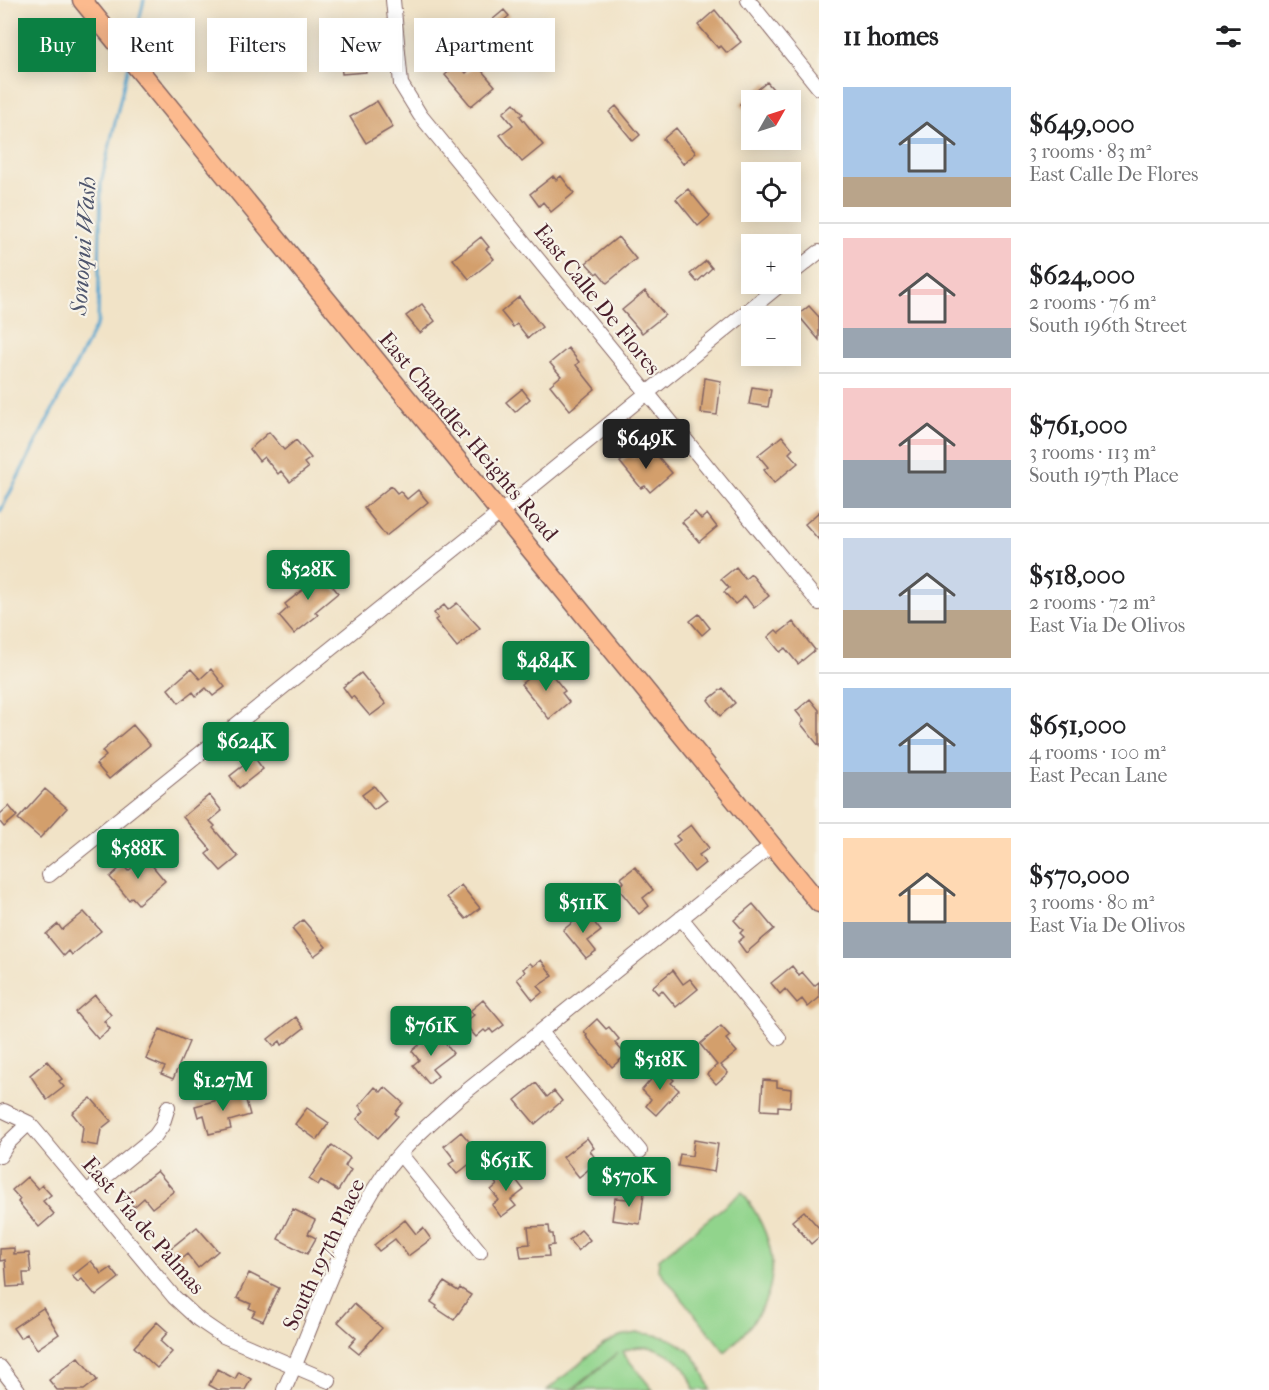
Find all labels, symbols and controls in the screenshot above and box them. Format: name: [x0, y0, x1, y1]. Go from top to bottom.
chip: Buy: [18, 18, 96, 72]
chip: Rent: [108, 18, 195, 72]
chip: Filters: [207, 18, 307, 72]
chip: New: [319, 18, 402, 72]
chip: Apartment: [414, 18, 555, 72]
icon: filters: [1212, 20, 1245, 53]
text: 11 homes: [843, 21, 939, 52]
north arrow: [741, 90, 801, 150]
map controls: [741, 90, 801, 366]
text: $649,000: [1029, 109, 1135, 140]
icon: home: [891, 111, 963, 183]
text: 3 rooms · 83 m²: [1029, 140, 1152, 163]
button: locate: [741, 162, 801, 222]
text: East Calle De Flores: [1029, 163, 1198, 186]
water label: Sonoqui Wash: [64, 176, 102, 317]
street label: East Calle De Flores: [528, 219, 666, 380]
button: +: [741, 234, 801, 294]
text: $624,000: [1029, 260, 1135, 291]
icon: home: [891, 262, 963, 334]
text: 2 rooms · 76 m²: [1029, 291, 1156, 314]
button: −: [741, 306, 801, 366]
text: South 196th Street: [1029, 314, 1187, 337]
street label: East Chandler Heights Road: [373, 327, 564, 547]
text: $761,000: [1029, 410, 1128, 441]
icon: home: [891, 412, 963, 484]
pin: $649K: [604, 419, 688, 470]
text: $649K: [617, 427, 675, 450]
text: 3 rooms · 113 m²: [1029, 441, 1156, 464]
text: South 197th Place: [1029, 464, 1179, 487]
pin: $528K: [266, 550, 350, 601]
text: $528K: [281, 558, 335, 581]
text: $518,000: [1029, 560, 1125, 591]
icon: home: [891, 562, 963, 634]
text: 2 rooms · 72 m²: [1029, 591, 1155, 614]
text: East Via De Olivos: [1029, 614, 1185, 637]
pin: $484K: [504, 641, 588, 692]
text: $484K: [516, 649, 576, 672]
text: $651,000: [1029, 710, 1126, 741]
icon: home: [891, 712, 963, 784]
pin: $624K: [204, 722, 288, 773]
text: $624K: [217, 730, 275, 753]
text: 4 rooms · 100 m²: [1029, 741, 1166, 764]
text: East Pecan Lane: [1029, 764, 1168, 787]
pin: $588K: [96, 829, 180, 880]
text: $588K: [111, 837, 165, 860]
text: $570,000: [1029, 860, 1130, 891]
icon: home: [891, 862, 963, 934]
pin: $511K: [541, 883, 625, 934]
text: $511K: [559, 891, 607, 914]
text: 3 rooms · 80 m²: [1029, 891, 1154, 914]
text: East Via De Olivos: [1029, 914, 1185, 937]
pin: $761K: [389, 1006, 473, 1057]
text: $761K: [404, 1014, 458, 1037]
pin: $518K: [618, 1040, 702, 1091]
text: $518K: [634, 1048, 686, 1071]
pin: $1.27M: [174, 1061, 272, 1112]
text: $1.27M: [193, 1069, 253, 1092]
pin: $651K: [464, 1141, 548, 1192]
text: $651K: [480, 1149, 532, 1172]
street label: East Via de Palmas: [77, 1152, 210, 1300]
pin: $570K: [587, 1157, 671, 1208]
text: $570K: [602, 1165, 656, 1188]
street label: South 197th Place: [277, 1174, 371, 1335]

